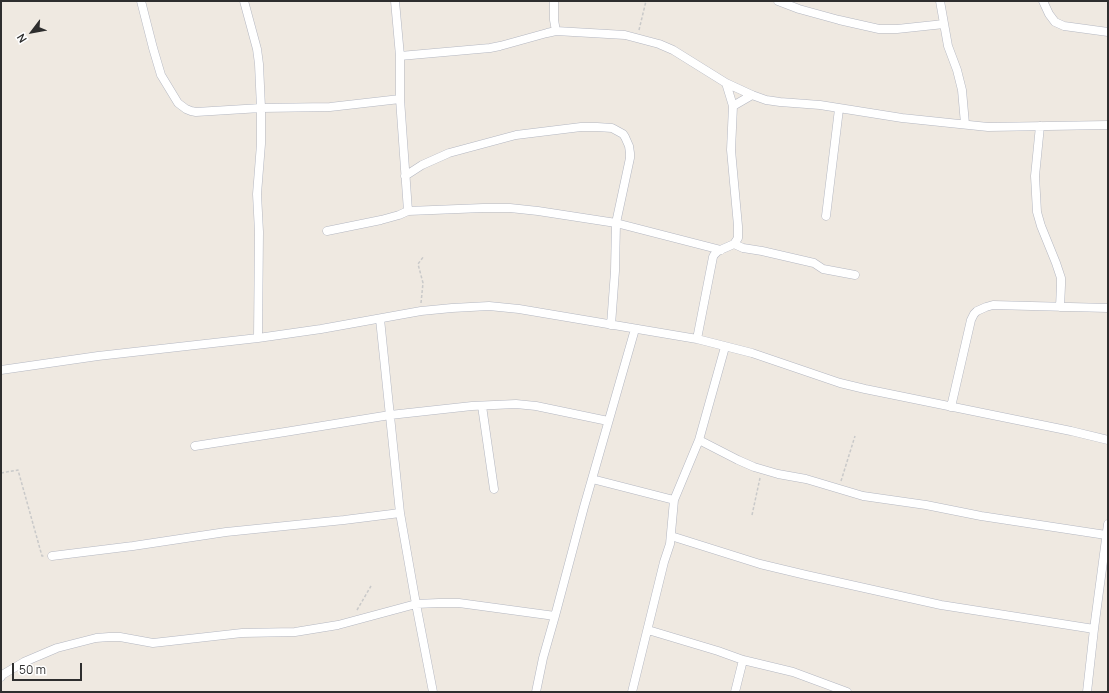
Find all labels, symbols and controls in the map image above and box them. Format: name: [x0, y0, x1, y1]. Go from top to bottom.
north arrow: [12, 12, 52, 52]
text: N: [13, 31, 30, 46]
scale bar: [14, 655, 84, 681]
text: 50 m: [19, 661, 46, 678]

